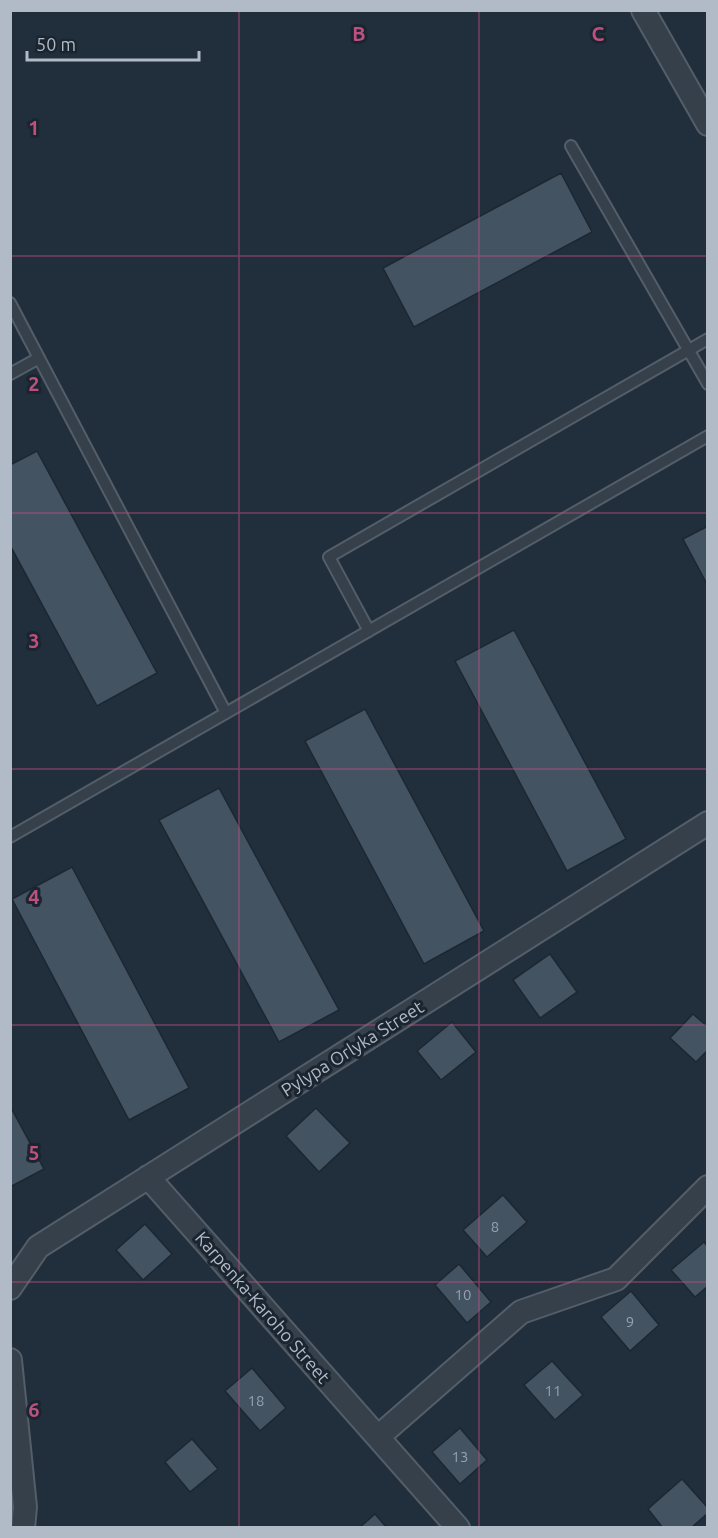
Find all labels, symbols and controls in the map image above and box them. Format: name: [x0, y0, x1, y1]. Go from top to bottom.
text: B: [352, 22, 366, 45]
text: C: [592, 22, 605, 45]
scale bar: [27, 24, 200, 62]
text: 50 m: [36, 34, 76, 54]
text: 1: [28, 116, 40, 139]
text: 2: [28, 372, 40, 395]
text: 3: [28, 629, 40, 652]
text: 4: [28, 885, 40, 908]
street label: Pylypa Orlyka Street: [277, 996, 427, 1100]
text: 5: [28, 1141, 40, 1164]
house number: 8: [491, 1218, 499, 1235]
street label: Karpenka-Karoho Street: [192, 1227, 334, 1387]
house number: 10: [455, 1286, 471, 1303]
house number: 9: [626, 1313, 634, 1330]
house number: 11: [545, 1382, 561, 1399]
house number: 18: [248, 1392, 264, 1409]
text: 6: [28, 1398, 40, 1421]
house number: 13: [452, 1448, 468, 1465]

